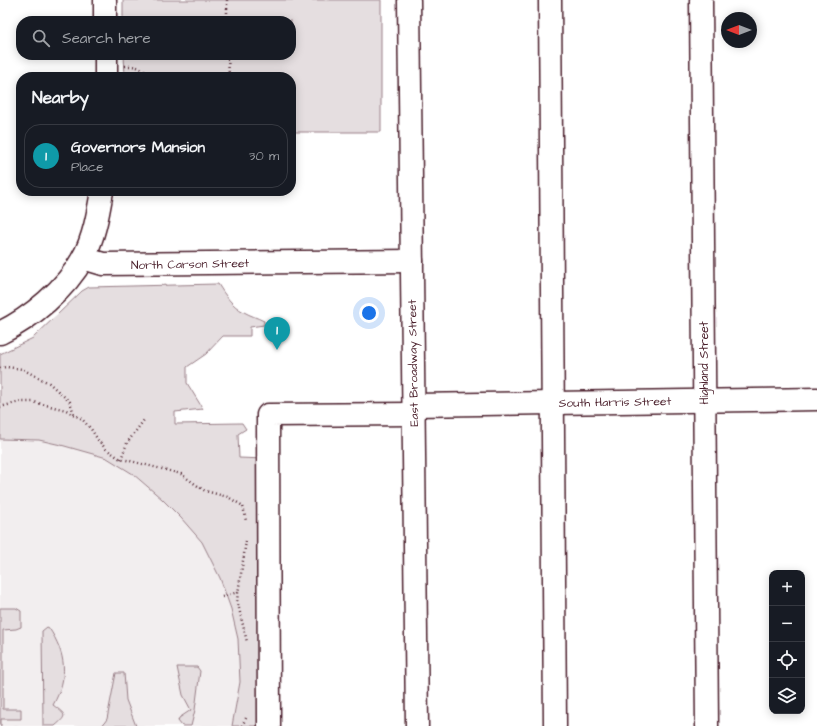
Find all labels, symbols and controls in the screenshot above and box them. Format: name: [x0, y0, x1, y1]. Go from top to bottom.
north arrow: [721, 12, 757, 48]
search box: [16, 16, 296, 60]
icon: search: [30, 27, 52, 49]
text: Search here: [62, 28, 151, 49]
text: Nearby: [32, 86, 89, 110]
text: Governors Mansion: [71, 137, 205, 158]
text: 1: [45, 147, 47, 165]
text: 30 m: [249, 147, 279, 165]
text: Place: [71, 158, 103, 176]
street label: North Carson Street: [131, 255, 249, 274]
street label: East Broadway Street: [404, 299, 424, 427]
your location: [359, 303, 379, 323]
pin: 1: [264, 317, 290, 350]
street label: Highland Street: [696, 321, 714, 405]
street label: South Harris Street: [559, 393, 672, 412]
map controls: [769, 570, 805, 714]
button: +: [769, 570, 805, 606]
button: −: [769, 606, 805, 642]
button: locate: [769, 642, 805, 678]
button: layers: [769, 678, 805, 714]

